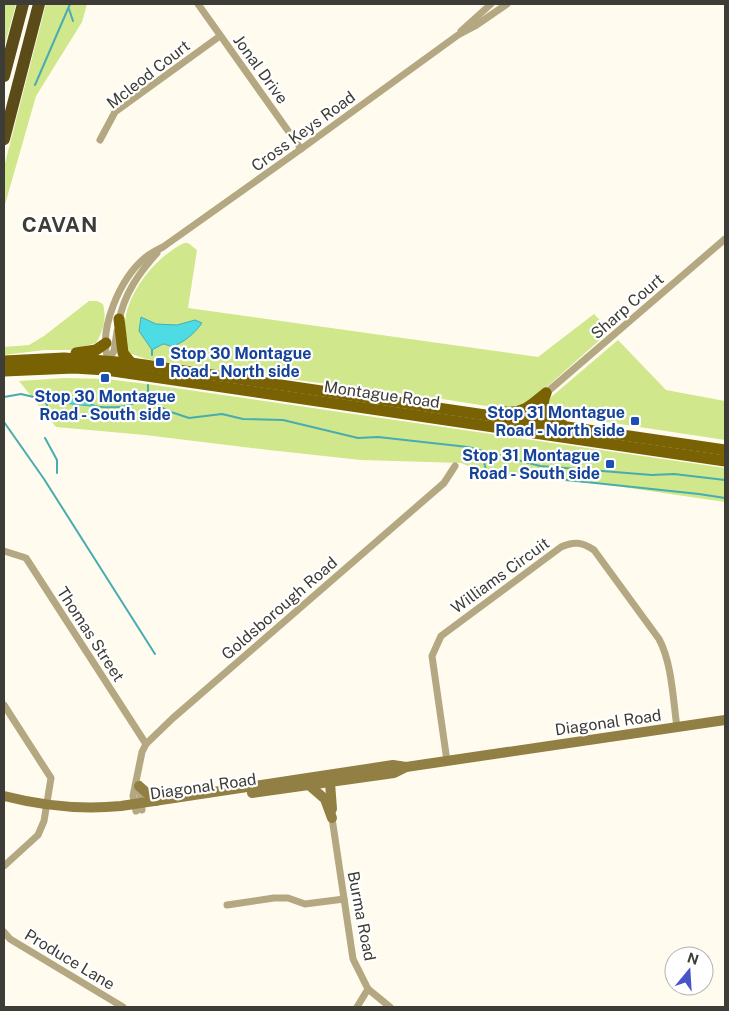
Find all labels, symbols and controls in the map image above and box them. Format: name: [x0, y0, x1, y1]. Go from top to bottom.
street label: Jonal Drive: [229, 31, 292, 107]
street label: Mcleod Court: [103, 36, 194, 113]
street label: Cross Keys Road: [248, 87, 359, 175]
district label: CAVAN: [22, 212, 98, 237]
street label: Sharp Court: [587, 270, 668, 343]
place label: Stop 30 Montague Road - North side: [170, 344, 311, 381]
marker: Stop 30 Montague Road - North side: [154, 356, 166, 368]
marker: Stop 30 Montague Road - South side: [99, 372, 111, 384]
street label: Montague Road: [323, 377, 441, 412]
place label: Stop 30 Montague Road - South side: [34, 387, 176, 424]
place label: Stop 31 Montague Road - North side: [487, 403, 625, 440]
marker: Stop 31 Montague Road - North side: [629, 415, 641, 427]
place label: Stop 31 Montague Road - South side: [462, 446, 600, 483]
marker: Stop 31 Montague Road - South side: [604, 458, 616, 470]
street label: Williams Circuit: [448, 533, 553, 617]
street label: Goldsborough Road: [218, 553, 341, 664]
street label: Thomas Street: [53, 583, 128, 685]
street label: Diagonal Road: [554, 706, 663, 739]
street label: Diagonal Road: [149, 770, 258, 803]
street label: Burma Road: [344, 870, 380, 962]
street label: Produce Lane: [21, 925, 118, 994]
north arrow: [664, 946, 714, 996]
text: N: [685, 949, 701, 968]

